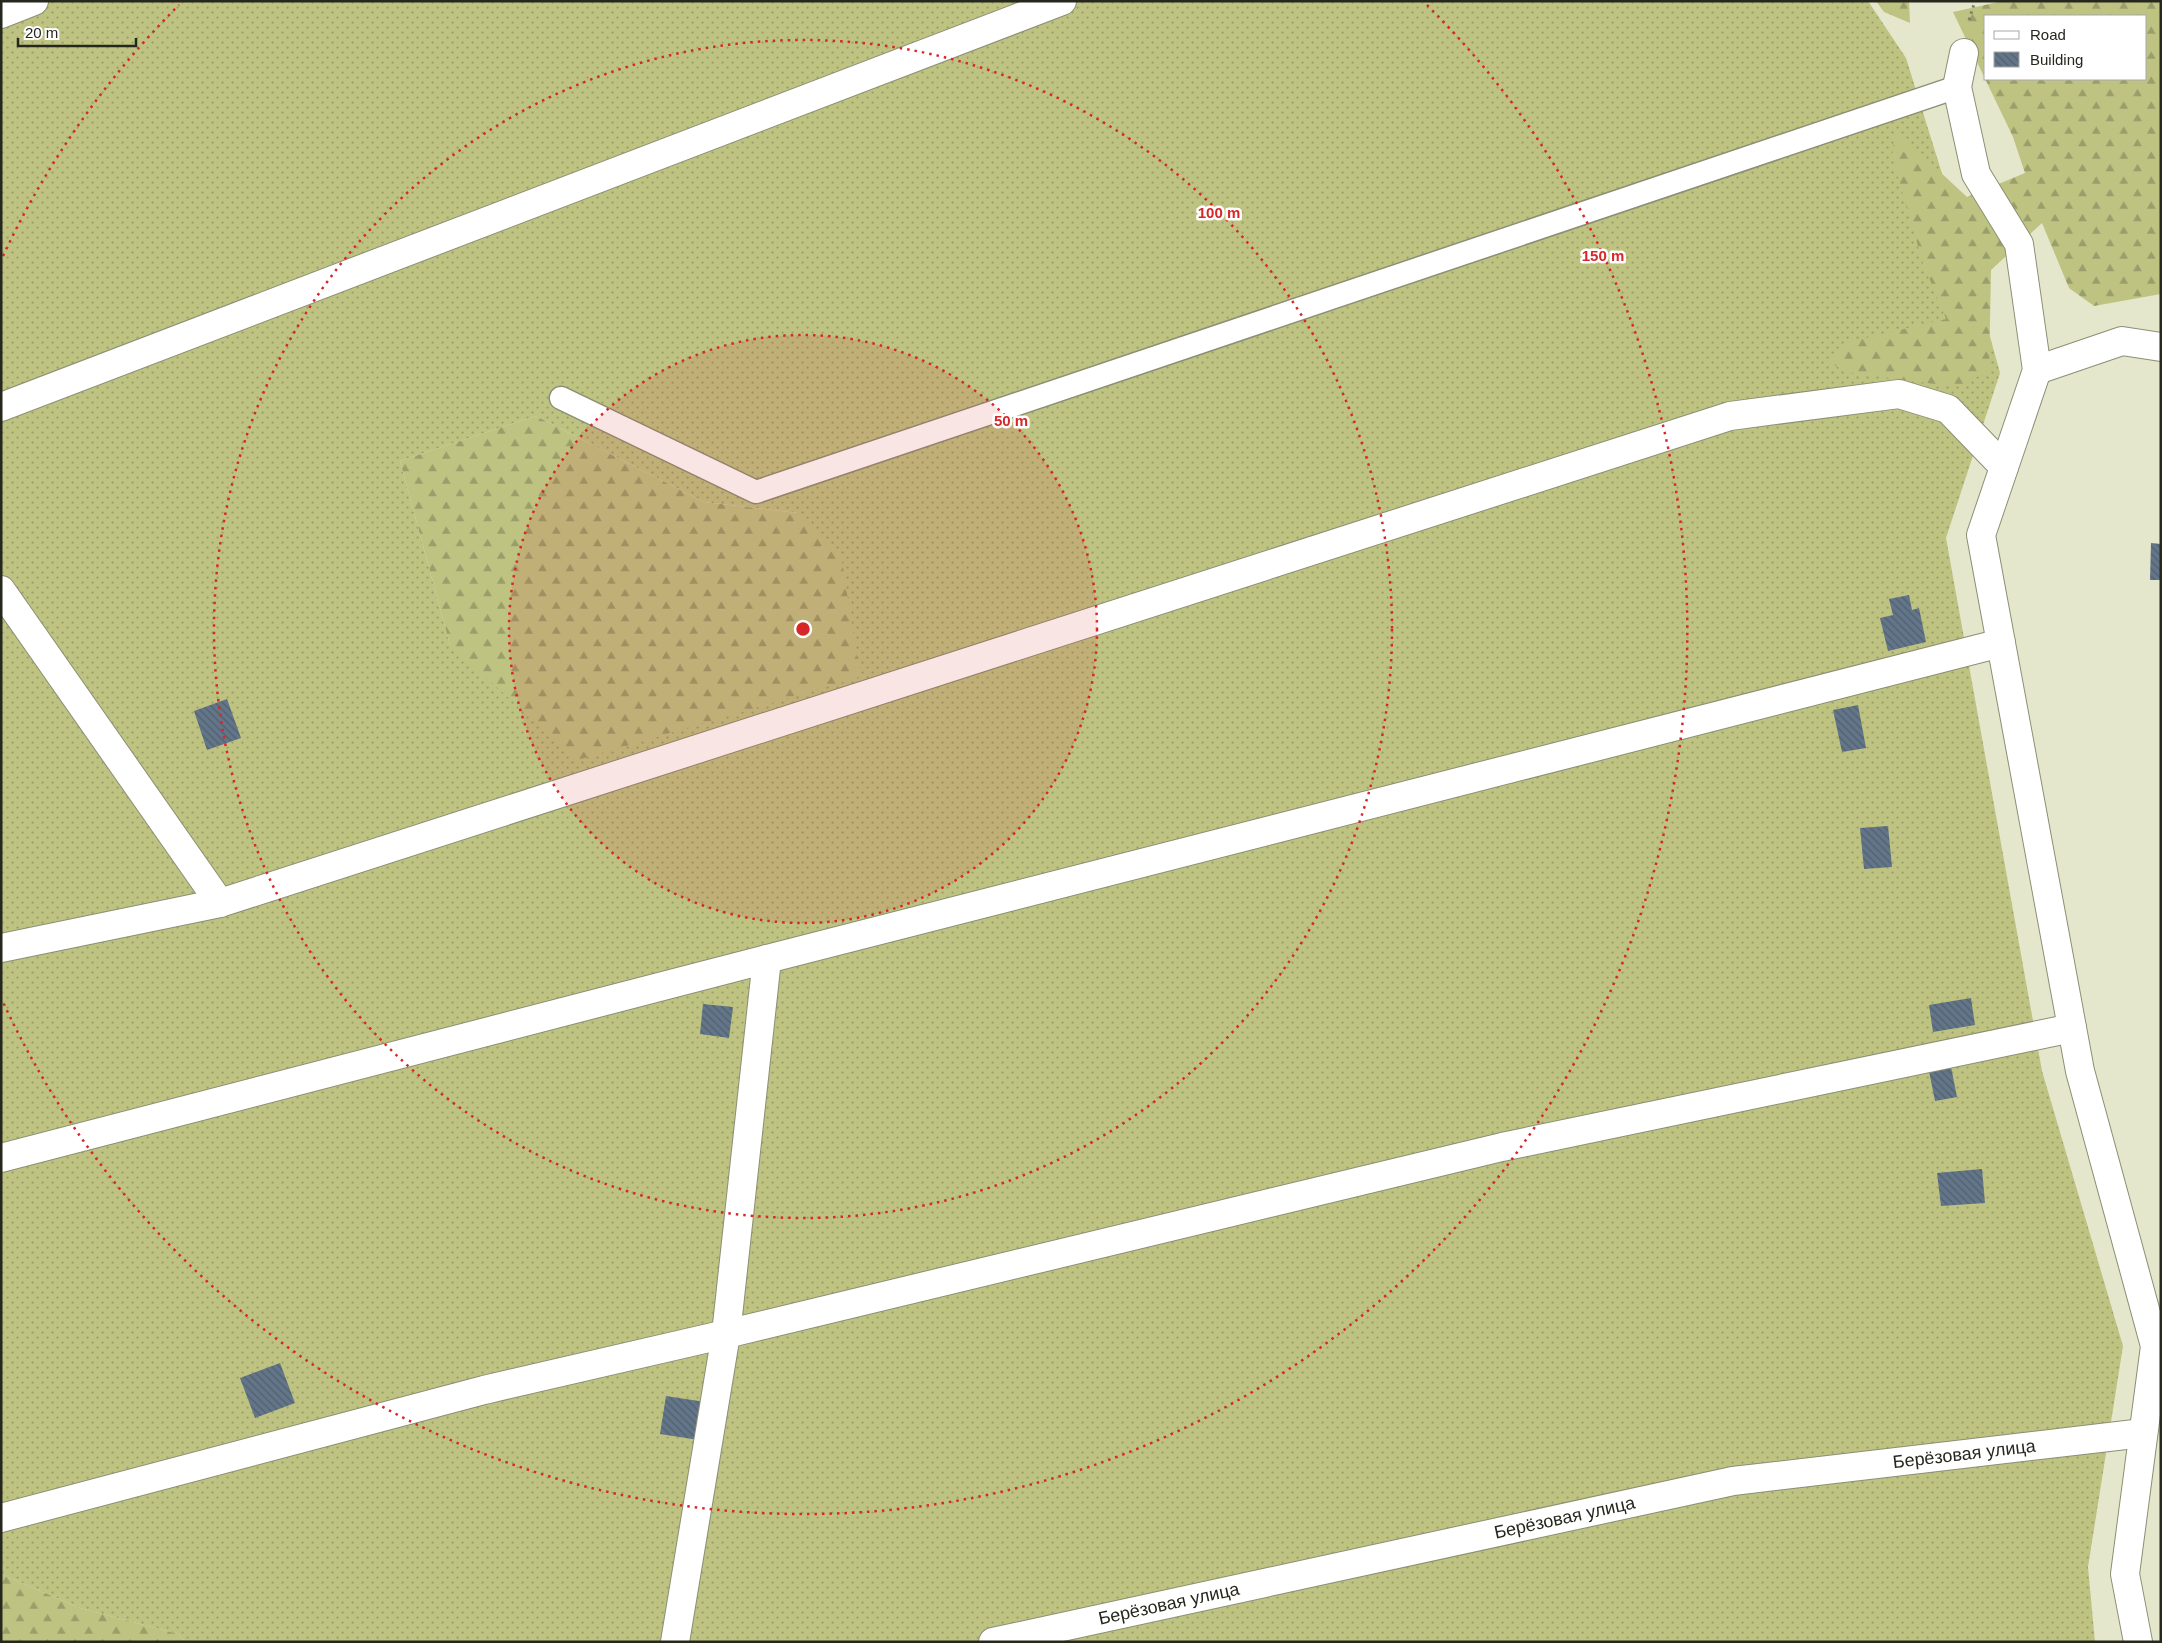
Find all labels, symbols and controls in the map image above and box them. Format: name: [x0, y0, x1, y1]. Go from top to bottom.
scale bar: [18, 15, 135, 47]
legend: [1984, 15, 2147, 80]
text: 20 m: [25, 24, 58, 41]
text: Road: [2030, 26, 2066, 43]
text: Building: [2030, 51, 2083, 68]
text: 100 m: [1198, 204, 1240, 221]
text: 150 m: [1582, 247, 1624, 264]
text: 50 m: [994, 412, 1028, 429]
centre of rings: [794, 620, 812, 638]
street label: Берёзовая улица: [1892, 1436, 2038, 1472]
street label: Берёзовая улица: [1492, 1492, 1638, 1543]
street label: Берёзовая улица: [1097, 1578, 1242, 1629]

